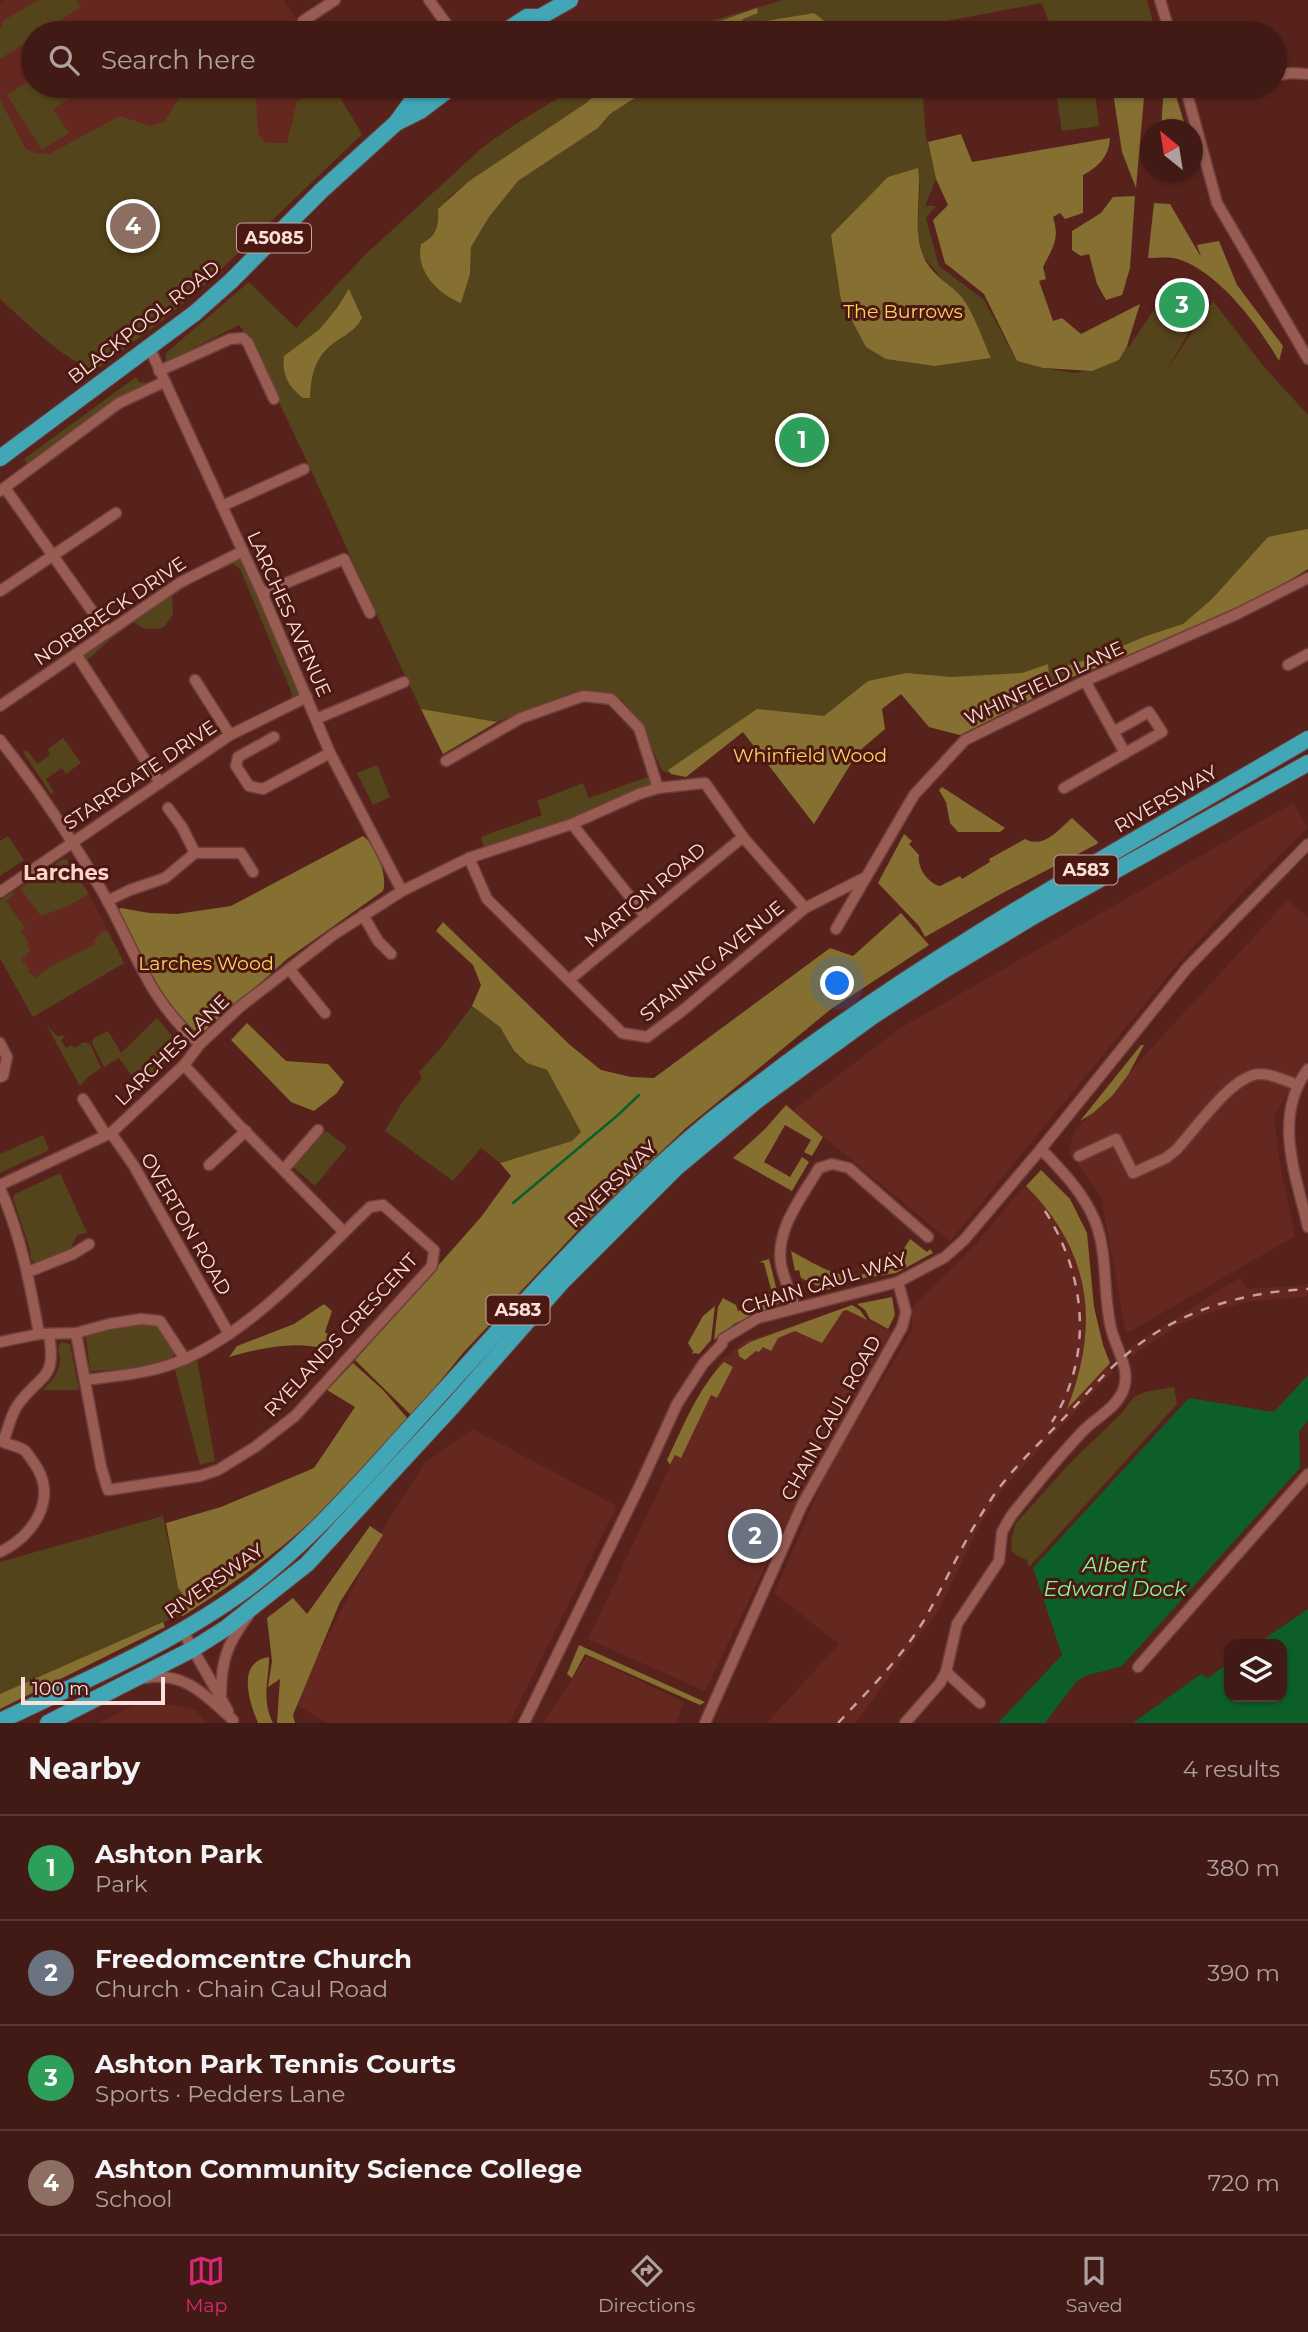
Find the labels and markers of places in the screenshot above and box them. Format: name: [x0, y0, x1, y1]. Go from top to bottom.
pin: 4: [110, 200, 156, 252]
pin: 3: [1159, 279, 1205, 331]
pin: 1: [779, 414, 825, 466]
pin: 2: [732, 1510, 778, 1562]

